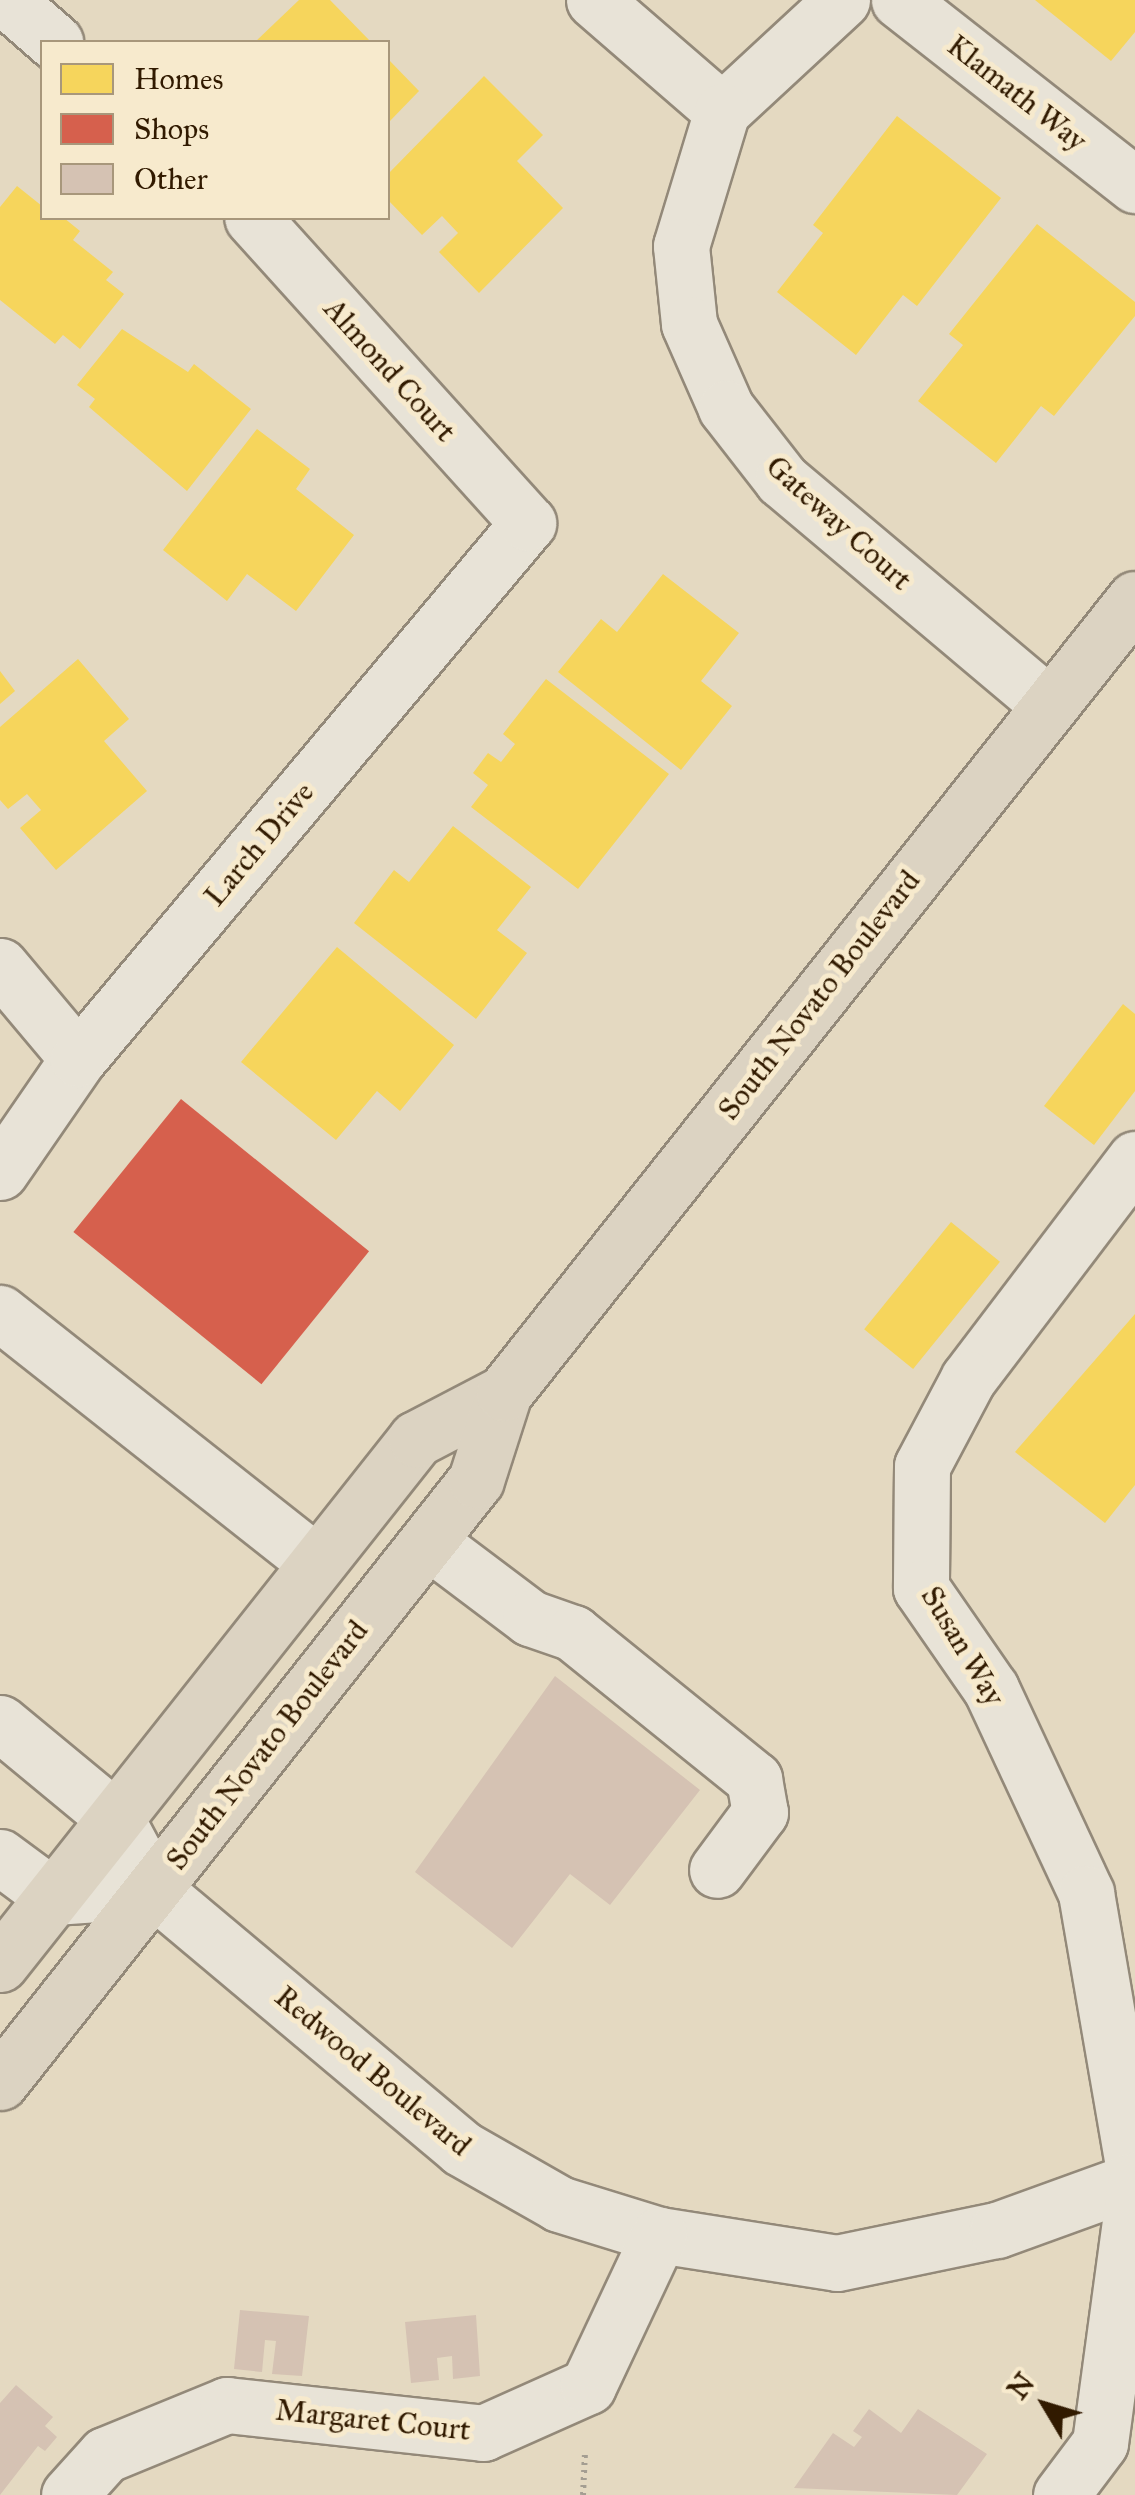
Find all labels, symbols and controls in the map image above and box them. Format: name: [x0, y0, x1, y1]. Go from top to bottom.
street label: Klamath Way: [940, 27, 1094, 159]
legend: [40, 40, 390, 220]
text: Homes: [134, 61, 223, 97]
text: Shops: [134, 111, 209, 147]
text: Other: [134, 161, 208, 197]
street label: Almond Court: [316, 291, 464, 449]
street label: Gateway Court: [759, 448, 919, 598]
street label: Larch Drive: [197, 775, 321, 913]
street label: South Novato Boulevard: [710, 863, 928, 1127]
street label: Susan Way: [913, 1580, 1013, 1712]
street label: South Novato Boulevard: [158, 1613, 376, 1877]
street label: Redwood Boulevard: [268, 1979, 478, 2163]
north arrow: [995, 2355, 1095, 2455]
text: N: [1000, 2366, 1042, 2406]
street label: Margaret Court: [274, 2392, 472, 2448]

